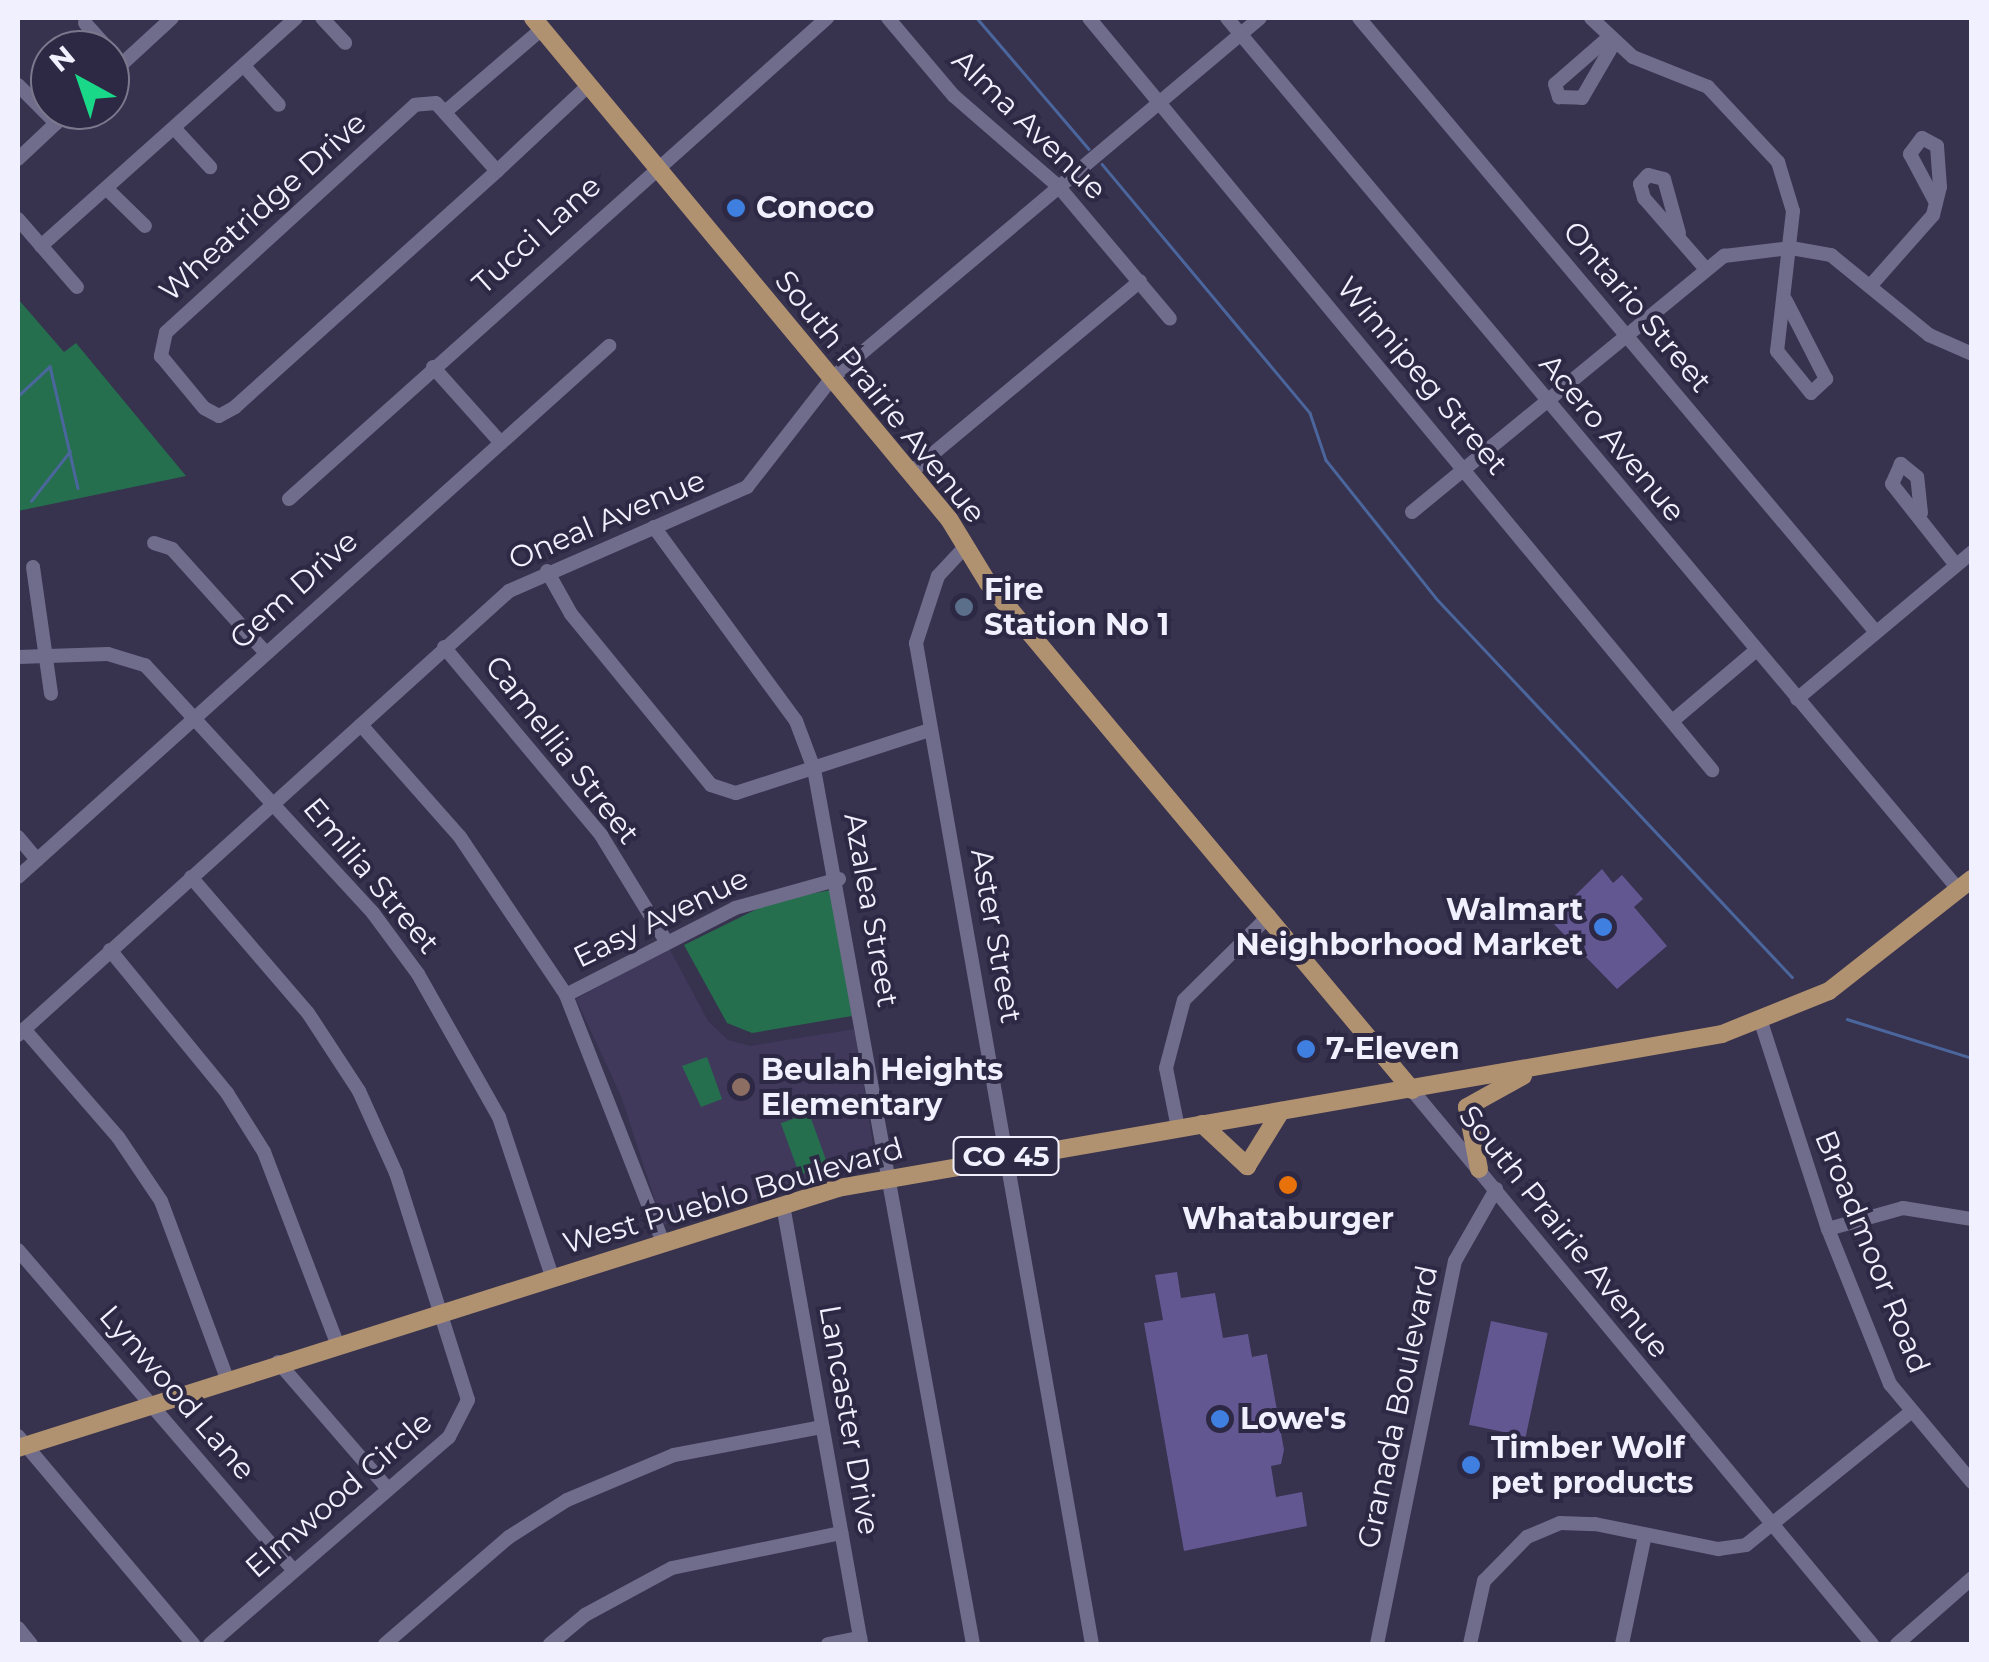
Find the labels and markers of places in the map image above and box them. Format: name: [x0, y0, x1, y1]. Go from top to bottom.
place label: Conoco: [756, 190, 874, 226]
marker: Conoco: [725, 197, 747, 219]
place label: Fire Station No 1: [984, 572, 1169, 642]
marker: Fire Station No 1: [953, 596, 975, 618]
place label: Walmart Neighborhood Market: [1236, 892, 1583, 962]
marker: Walmart Neighborhood Market: [1592, 916, 1614, 938]
place label: 7-Eleven: [1326, 1031, 1460, 1067]
marker: 7-Eleven: [1295, 1038, 1317, 1060]
place label: Beulah Heights Elementary: [761, 1052, 1003, 1122]
marker: Beulah Heights Elementary: [730, 1076, 752, 1098]
marker: Whataburger: [1277, 1174, 1299, 1196]
place label: Whataburger: [1182, 1201, 1394, 1237]
place label: Lowe's: [1240, 1401, 1346, 1437]
marker: Lowe's: [1209, 1408, 1231, 1430]
place label: Timber Wolf pet products: [1491, 1430, 1694, 1500]
marker: Timber Wolf pet products: [1460, 1454, 1482, 1476]

